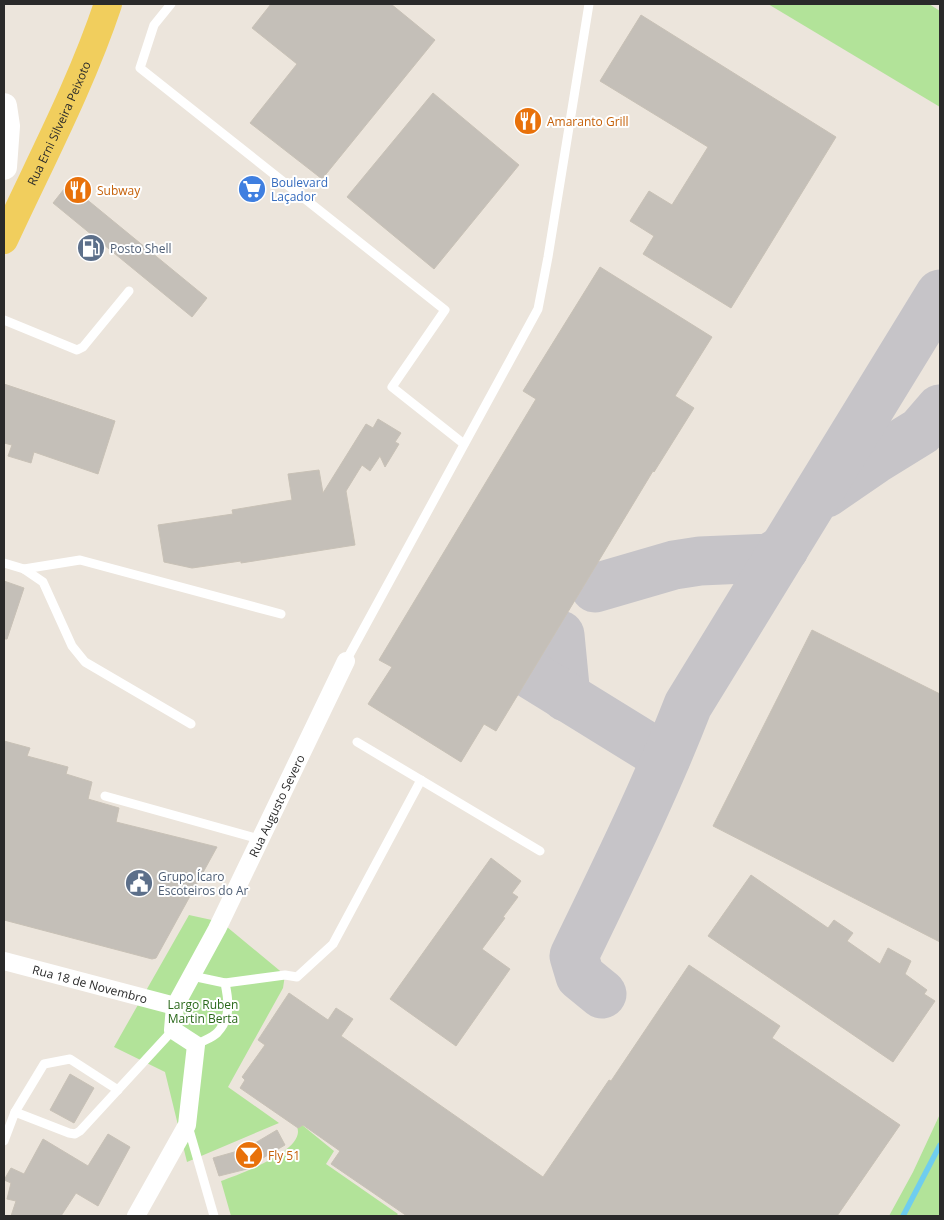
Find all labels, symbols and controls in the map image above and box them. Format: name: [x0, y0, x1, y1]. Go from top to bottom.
street label: Rua Erni Silveira Peixoto: [23, 58, 94, 188]
restaurant icon: Amaranto Grill: [513, 106, 543, 136]
place label: Amaranto Grill: [547, 113, 629, 130]
supermarket icon: Boulevard Laçador: [237, 174, 267, 204]
place label: Boulevard Laçador: [271, 174, 328, 205]
restaurant icon: Subway: [63, 175, 93, 205]
place label: Subway: [97, 182, 141, 199]
fuel station icon: Posto Shell: [76, 233, 106, 263]
place label: Posto Shell: [110, 240, 172, 257]
street label: Rua Augusto Severo: [244, 751, 308, 860]
public building icon: Grupo Ícaro Escoteiros do Ar: [124, 868, 154, 898]
place label: Grupo Ícaro Escoteiros do Ar: [158, 868, 249, 899]
street label: Rua 18 de Novembro: [31, 960, 149, 1007]
park label: Largo Ruben Martin Berta: [168, 996, 238, 1027]
bar icon: Fly 51: [234, 1140, 264, 1170]
place label: Fly 51: [268, 1147, 300, 1164]

